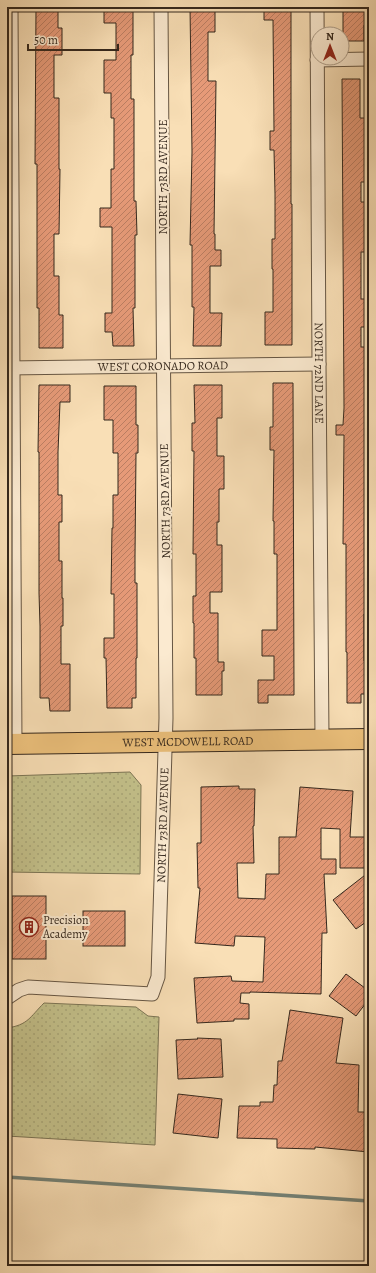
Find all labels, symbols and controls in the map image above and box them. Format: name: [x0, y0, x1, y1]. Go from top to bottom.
scale bar: [28, 26, 118, 52]
north arrow: [310, 26, 350, 66]
text: N: [326, 29, 334, 44]
text: 50 m: [34, 32, 58, 48]
street label: NORTH 73RD AVENUE: [155, 119, 171, 235]
street label: NORTH 72ND LANE: [311, 322, 327, 424]
street label: WEST CORONADO ROAD: [97, 357, 228, 375]
street label: NORTH 73RD AVENUE: [156, 443, 174, 559]
street label: WEST MCDOWELL ROAD: [121, 733, 254, 750]
street label: NORTH 73RD AVENUE: [153, 767, 172, 883]
place label: Precision Academy: [42, 912, 89, 942]
building icon: Precision Academy: [18, 916, 40, 938]

